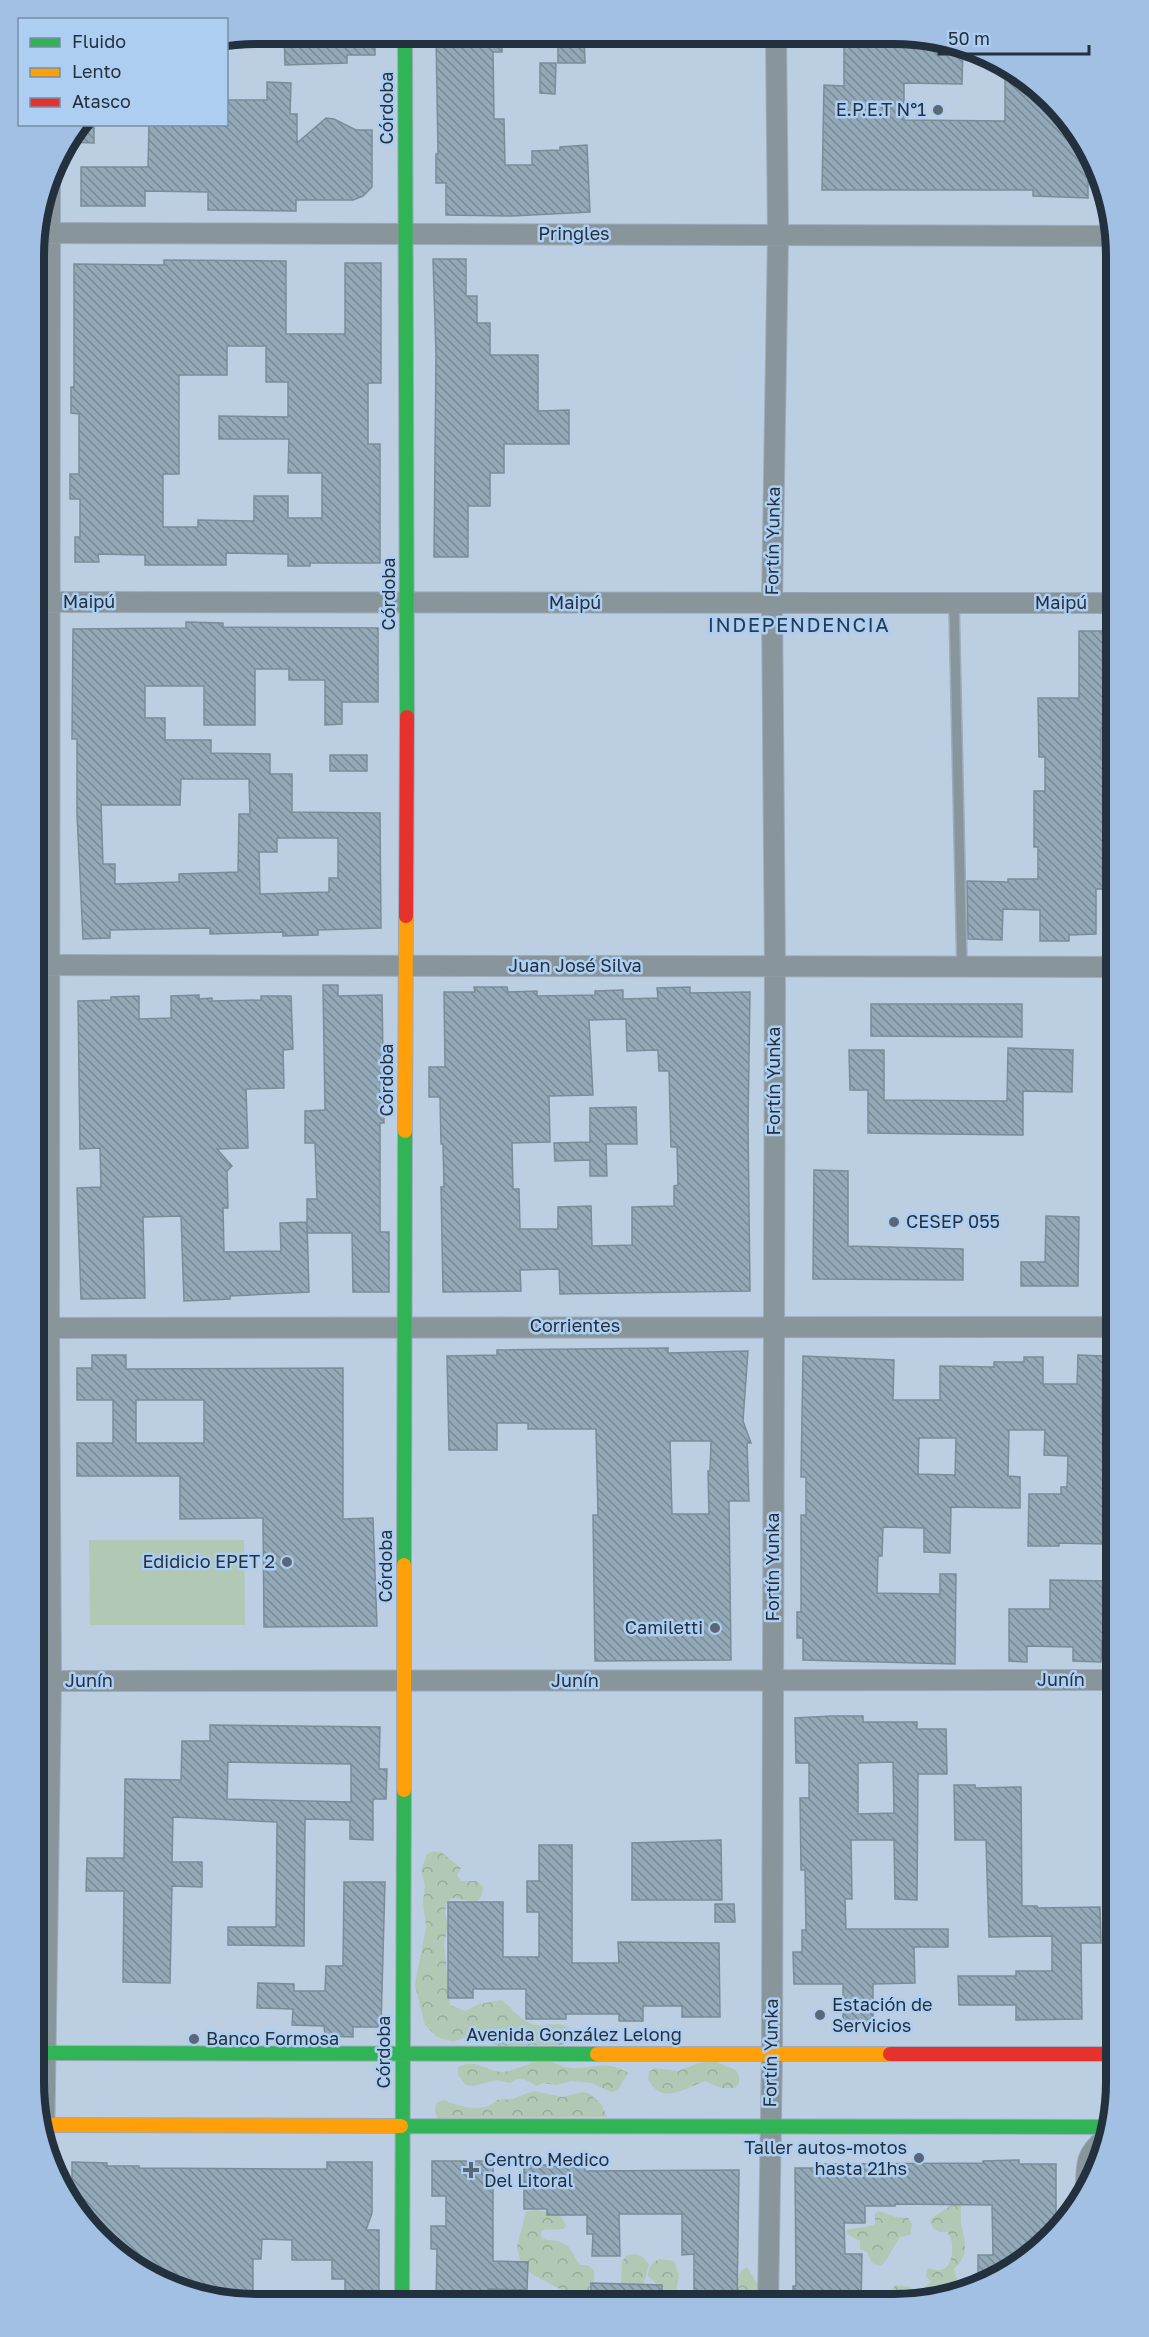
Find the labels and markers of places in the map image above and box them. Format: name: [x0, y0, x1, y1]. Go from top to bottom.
place label: E.P.E.T N°1: [836, 98, 926, 120]
marker: E.P.E.T N°1: [931, 103, 945, 117]
place label: CESEP 055: [906, 1210, 1000, 1232]
marker: CESEP 055: [887, 1215, 901, 1229]
place label: Edidicio EPET 2: [142, 1550, 275, 1572]
marker: Edidicio EPET 2: [280, 1555, 294, 1569]
place label: Camiletti: [625, 1616, 703, 1638]
marker: Camiletti: [708, 1621, 722, 1635]
place label: Estación de Servicios: [832, 1993, 932, 2036]
marker: Estación de Servicios: [813, 2008, 827, 2022]
place label: Banco Formosa: [206, 2027, 339, 2049]
marker: Banco Formosa: [187, 2032, 201, 2046]
place label: Taller autos-motos hasta 21hs: [744, 2136, 907, 2179]
place label: Centro Medico Del Litoral: [484, 2148, 609, 2191]
marker: Taller autos-motos hasta 21hs: [912, 2151, 926, 2165]
marker: Centro Medico Del Litoral: [462, 2161, 480, 2179]

